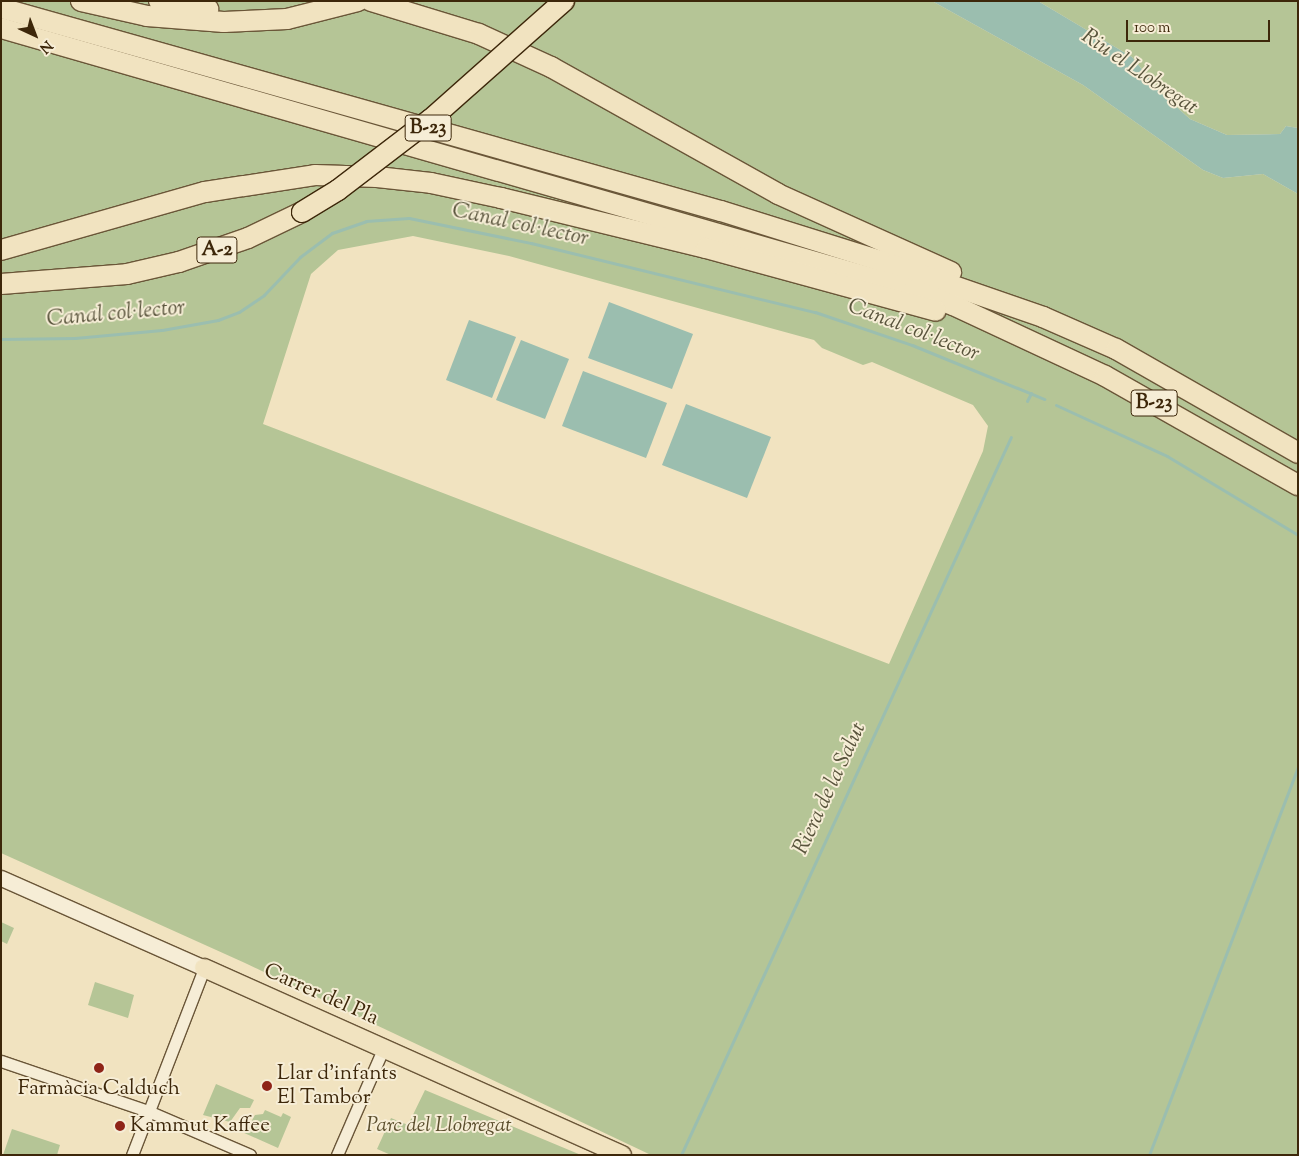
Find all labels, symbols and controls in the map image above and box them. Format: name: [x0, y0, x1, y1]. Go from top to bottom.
north arrow: [10, 10, 60, 60]
scale bar: [1129, 10, 1273, 42]
text: 100 m: [1134, 18, 1170, 39]
water label: Riu el Llobregat: [1076, 24, 1202, 122]
text: N: [34, 35, 56, 57]
road number: B-23: [404, 110, 452, 146]
water label: Canal col·lector: [449, 199, 591, 253]
road number: A-2: [196, 232, 238, 268]
water label: Canal col·lector: [843, 294, 983, 368]
water label: Canal col·lector: [46, 296, 186, 334]
road number: B-23: [1130, 386, 1178, 420]
water label: Riera de la Salut: [789, 719, 873, 859]
street label: Carrer del Pla: [260, 958, 382, 1032]
place label: Llar d'infants El Tambor: [277, 1061, 397, 1111]
marker: Farmàcia Calduch: [93, 1062, 105, 1074]
place label: Farmàcia Calduch: [18, 1076, 180, 1102]
marker: Llar d'infants El Tambor: [261, 1080, 273, 1092]
place label: Kammut Kaffee: [130, 1113, 270, 1139]
park label: Parc del Llobregat: [366, 1113, 512, 1139]
marker: Kammut Kaffee: [114, 1120, 126, 1132]

